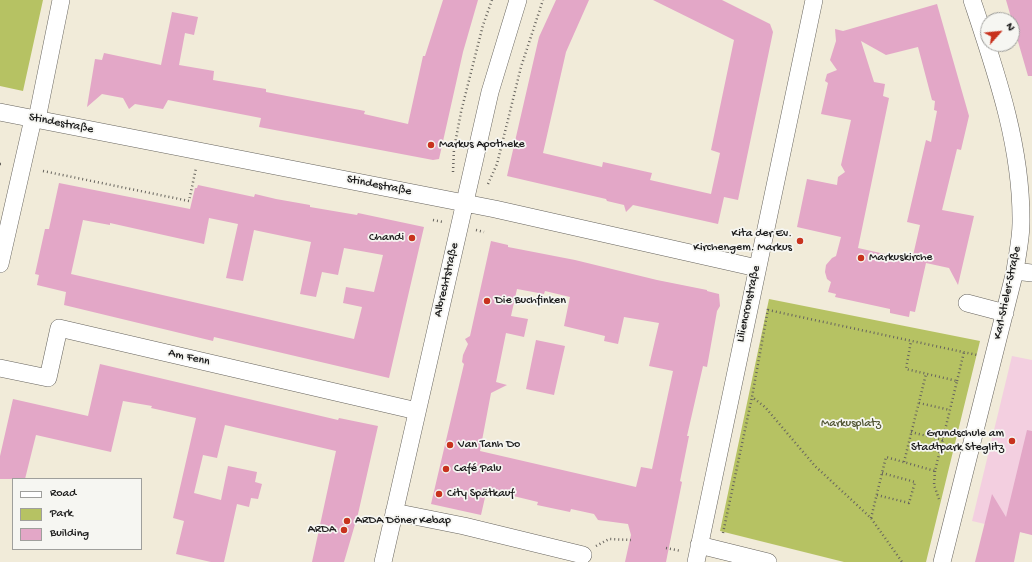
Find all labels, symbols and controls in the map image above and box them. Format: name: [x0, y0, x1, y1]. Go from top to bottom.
north arrow: [980, 12, 1020, 52]
text: N: [1003, 21, 1017, 33]
street label: Stindestraße: [27, 111, 95, 137]
place label: Markus Apotheke: [439, 138, 525, 152]
marker: Markus Apotheke: [426, 140, 436, 150]
street label: Stindestraße: [345, 173, 413, 199]
place label: Kita der Ev. Kirchengem. Markus: [693, 227, 792, 255]
place label: Chandi: [369, 231, 404, 245]
marker: Chandi: [407, 233, 417, 243]
marker: Kita der Ev. Kirchengem. Markus: [795, 236, 805, 246]
street label: Albrechtstraße: [431, 242, 463, 318]
street label: Karl-Stieler-Straße: [991, 245, 1025, 341]
place label: Markuskirche: [869, 251, 933, 265]
marker: Markuskirche: [856, 253, 866, 263]
street label: Liliencronstraße: [734, 264, 764, 344]
place label: Die Buchfinken: [495, 294, 566, 308]
marker: Die Buchfinken: [482, 296, 492, 306]
street label: Am Fenn: [167, 346, 211, 370]
park label: Markusplatz: [821, 417, 881, 431]
place label: Grundschule am Stadtpark Steglitz: [911, 427, 1004, 455]
marker: Grundschule am Stadtpark Steglitz: [1007, 436, 1017, 446]
place label: Van Tanh Do: [458, 438, 520, 452]
marker: Van Tanh Do: [445, 440, 455, 450]
place label: Café Palu: [454, 462, 501, 476]
marker: Café Palu: [441, 464, 451, 474]
legend: [12, 478, 142, 550]
text: Road: [50, 487, 76, 501]
place label: City Spätkauf: [447, 487, 514, 501]
marker: City Spätkauf: [434, 489, 444, 499]
text: Park: [50, 507, 73, 521]
place label: ARDA Döner Kebap: [355, 514, 451, 528]
marker: ARDA Döner Kebap: [342, 516, 352, 526]
place label: ARDA: [308, 523, 336, 537]
marker: ARDA: [339, 525, 349, 535]
text: Building: [50, 527, 89, 541]

